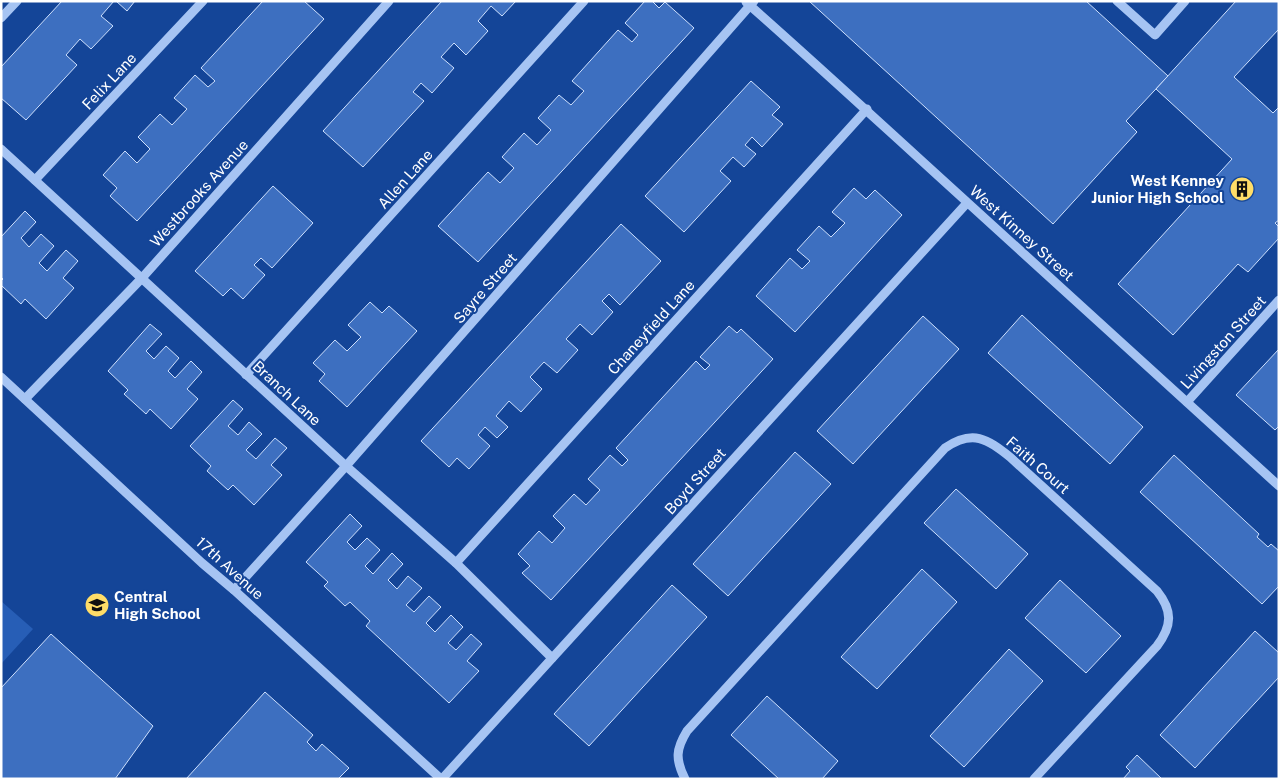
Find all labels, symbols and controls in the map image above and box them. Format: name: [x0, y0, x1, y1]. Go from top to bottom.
street label: Felix Lane: [78, 49, 140, 113]
street label: Westbrooks Avenue: [147, 136, 251, 250]
street label: Allen Lane: [374, 146, 436, 212]
place label: West Kenney Junior High School: [1091, 172, 1225, 206]
building icon: West Kenney Junior High School: [1229, 176, 1255, 202]
street label: West Kinney Street: [966, 182, 1078, 284]
street label: Sayre Street: [450, 249, 520, 327]
street label: Chaneyfield Lane: [604, 276, 698, 378]
street label: Livingston Street: [1177, 292, 1269, 392]
street label: Branch Lane: [249, 357, 325, 429]
street label: Faith Court: [1003, 433, 1073, 497]
street label: Boyd Street: [661, 444, 729, 517]
street label: 17th Avenue: [193, 533, 267, 603]
place label: Central High School: [114, 588, 201, 622]
school or university icon: Central High School: [84, 592, 110, 618]

